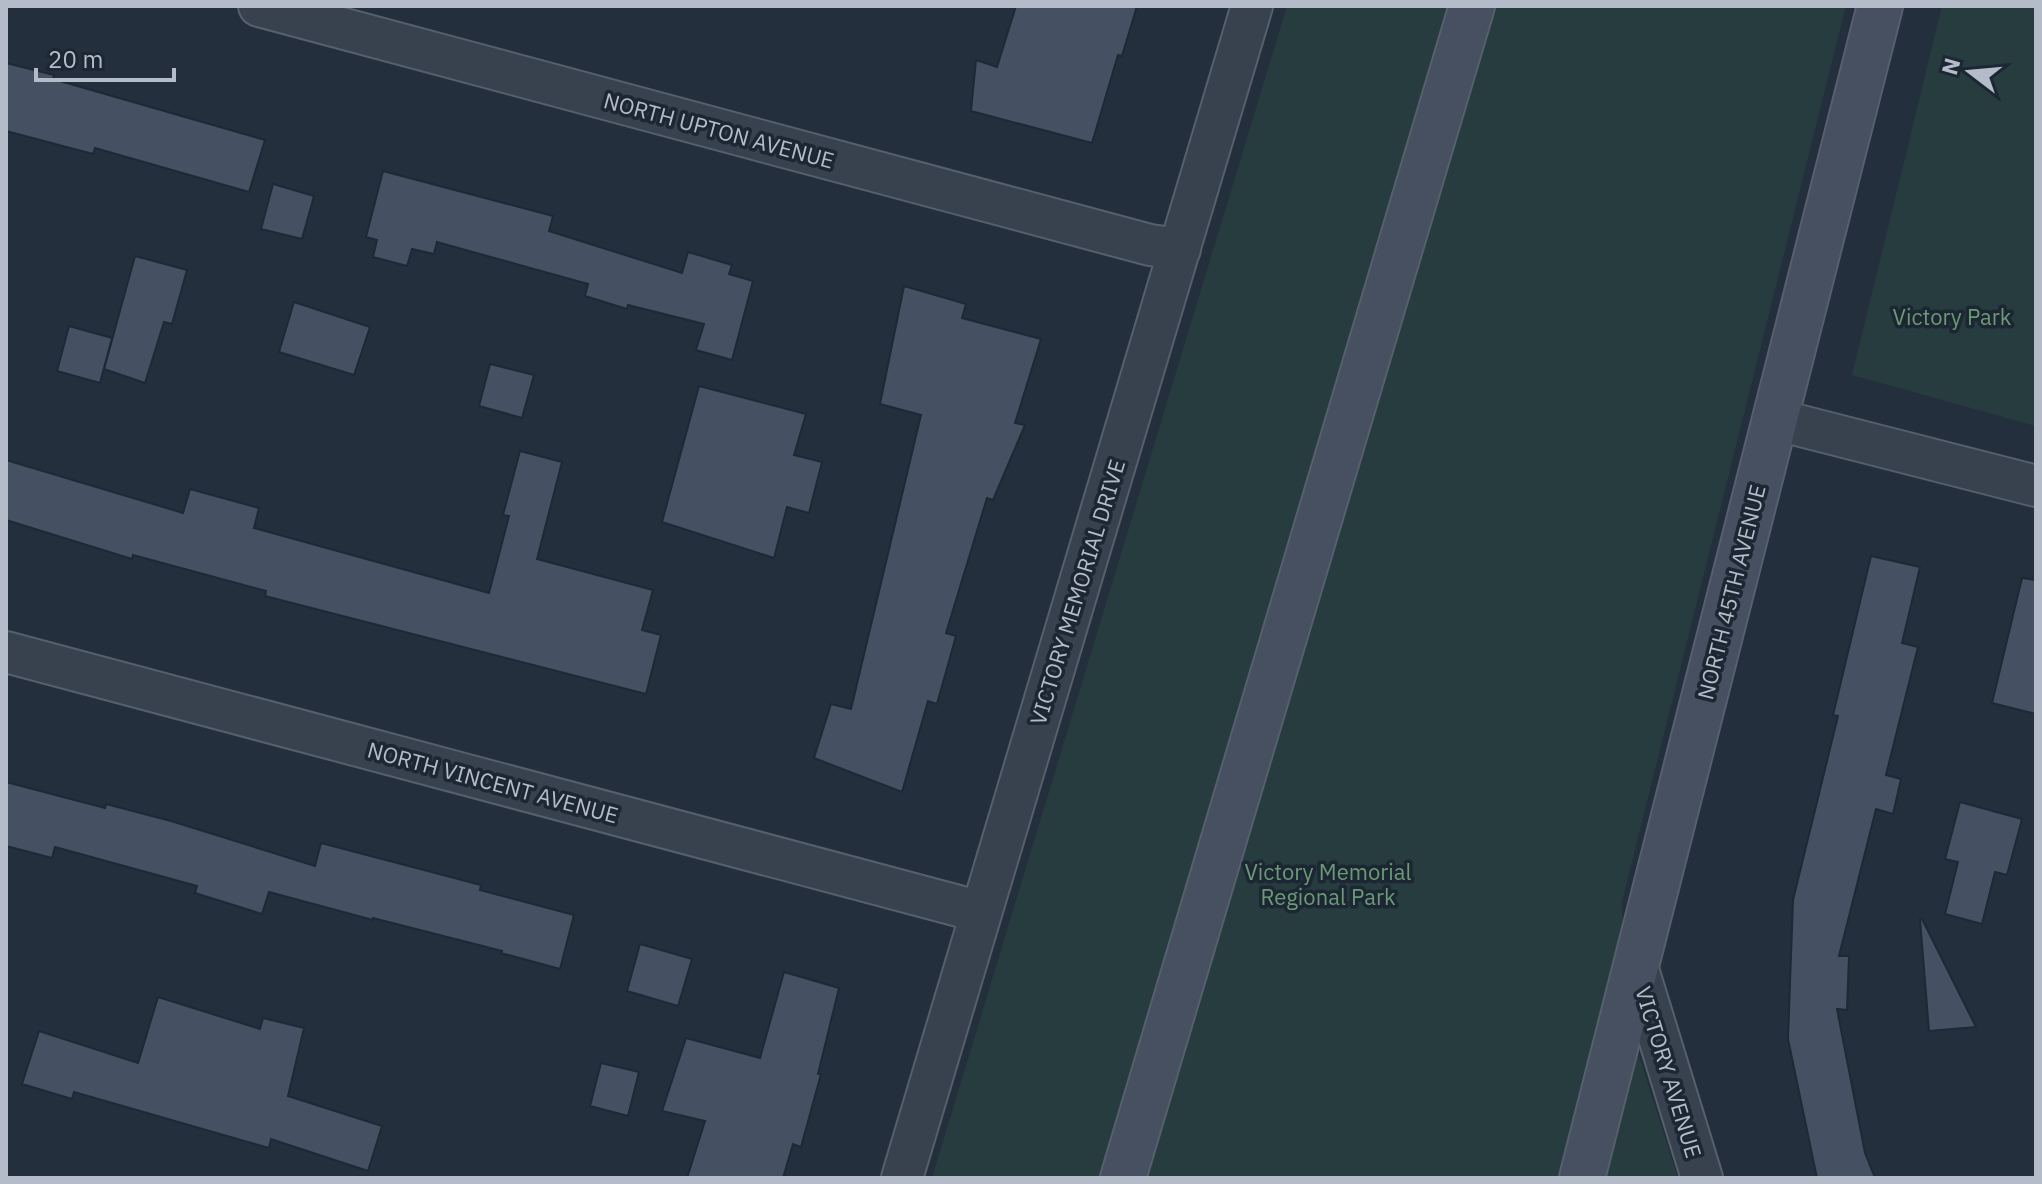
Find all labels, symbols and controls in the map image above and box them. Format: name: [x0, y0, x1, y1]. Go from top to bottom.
scale bar: [36, 32, 174, 82]
north arrow: [1930, 32, 2010, 112]
text: 20 m: [48, 43, 103, 75]
text: N: [1934, 55, 1966, 78]
street label: NORTH UPTON AVENUE: [601, 85, 837, 175]
park label: Victory Park: [1893, 302, 2012, 331]
street label: VICTORY MEMORIAL DRIVE: [1023, 456, 1131, 728]
street label: NORTH 45TH AVENUE: [1690, 482, 1772, 702]
street label: NORTH VINCENT AVENUE: [364, 735, 622, 829]
park label: Victory Memorial Regional Park: [1244, 857, 1412, 911]
street label: VICTORY AVENUE: [1629, 983, 1709, 1161]

